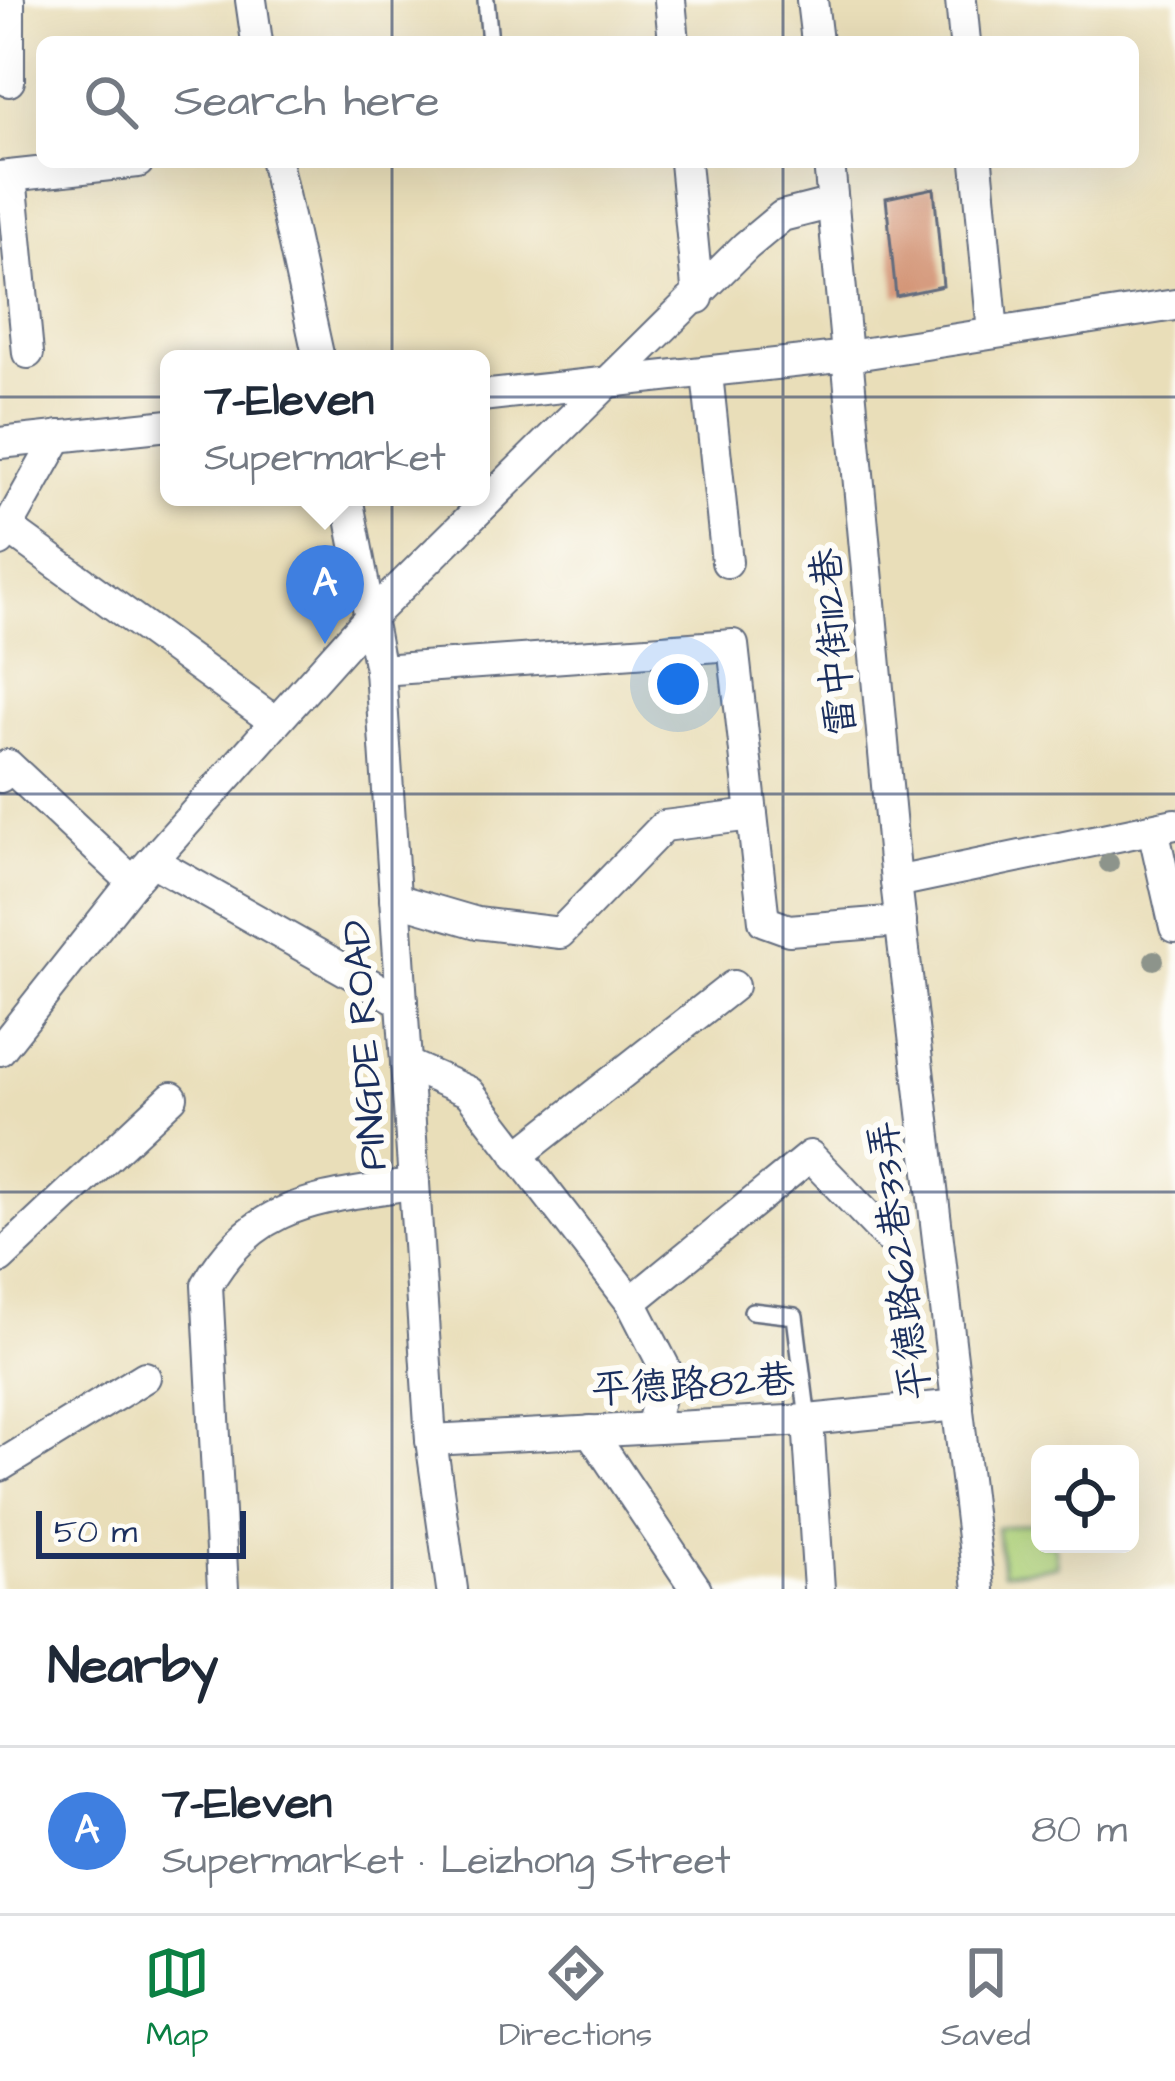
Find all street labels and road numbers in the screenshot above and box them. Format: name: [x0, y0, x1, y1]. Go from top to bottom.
street label: 雷中街112巷: [800, 546, 870, 738]
street label: PINGDE ROAD: [330, 918, 402, 1172]
street label: 平德路62巷33弄: [857, 1117, 945, 1403]
street label: 平德路82巷: [590, 1354, 796, 1418]

